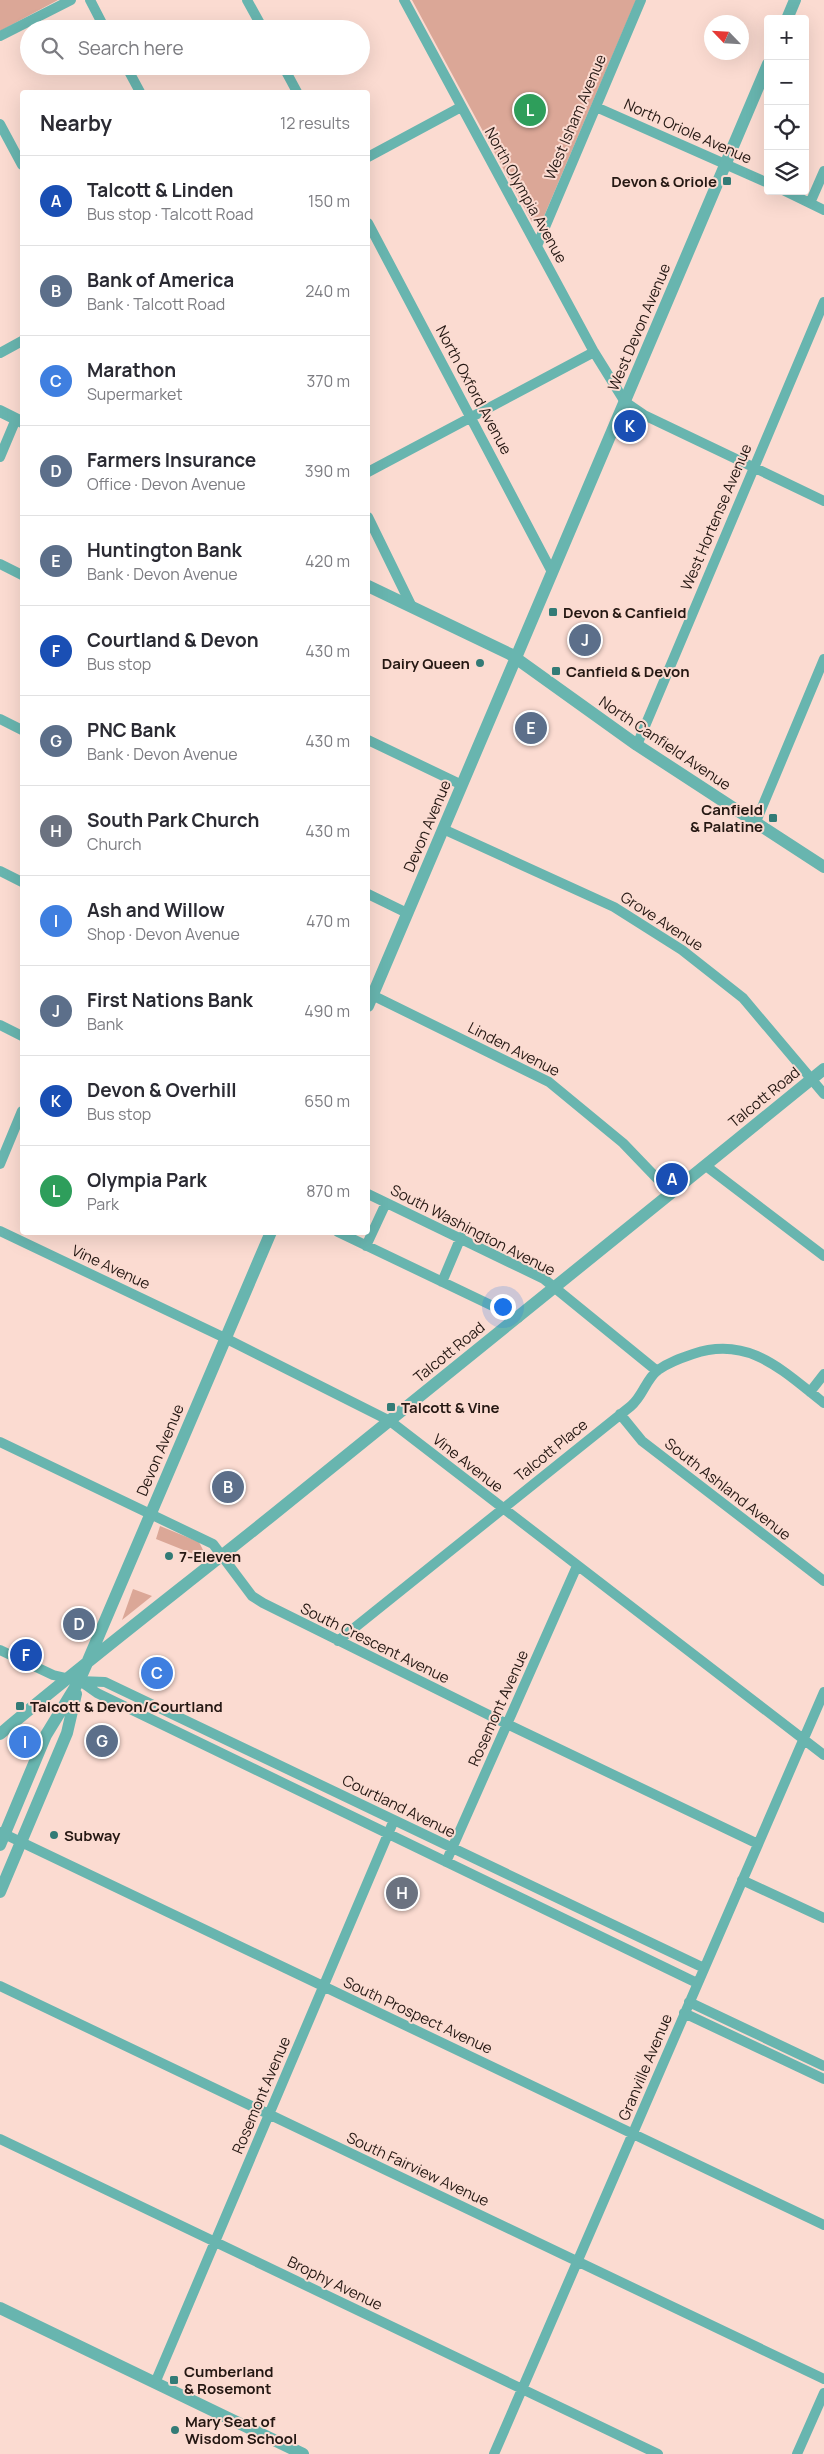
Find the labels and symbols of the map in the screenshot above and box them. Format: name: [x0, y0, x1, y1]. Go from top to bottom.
north arrow: [704, 15, 749, 60]
street label: West Isham Avenue: [539, 51, 611, 183]
pin: L: [514, 91, 546, 129]
street label: North Oriole Avenue: [621, 93, 755, 169]
street label: North Olympia Avenue: [480, 123, 572, 267]
place label: Devon & Oriole: [611, 171, 717, 192]
marker: Devon & Oriole: [721, 175, 733, 187]
street label: West Devon Avenue: [603, 260, 675, 394]
street label: North Oxford Avenue: [431, 322, 517, 458]
pin: K: [614, 407, 646, 445]
street label: West Hortense Avenue: [676, 440, 757, 594]
place label: Devon & Canfield: [563, 602, 687, 623]
marker: Devon & Canfield: [547, 606, 559, 618]
pin: J: [569, 621, 601, 659]
place label: Dairy Queen: [382, 653, 470, 674]
marker: Dairy Queen: [474, 657, 486, 669]
place label: Canfield & Devon: [566, 661, 690, 682]
marker: Canfield & Devon: [550, 665, 562, 677]
street label: North Canfield Avenue: [595, 691, 735, 795]
pin: E: [515, 709, 547, 747]
street label: Devon Avenue: [398, 777, 456, 875]
place label: Canfield & Palatine: [690, 799, 763, 837]
marker: Canfield & Palatine: [767, 812, 779, 824]
street label: Grove Avenue: [617, 886, 708, 956]
street label: Linden Avenue: [464, 1017, 564, 1081]
street label: Talcott Road: [724, 1062, 804, 1132]
pin: A: [656, 1160, 688, 1198]
street label: South Washington Avenue: [387, 1179, 559, 1281]
street label: Vine Avenue: [68, 1240, 154, 1294]
your location: [490, 1294, 516, 1320]
street label: Talcott Road: [409, 1317, 489, 1387]
place label: Talcott & Vine: [401, 1397, 500, 1418]
street label: Devon Avenue: [131, 1401, 189, 1499]
marker: Talcott & Vine: [385, 1401, 397, 1413]
street label: Talcott Place: [510, 1414, 592, 1486]
street label: Vine Avenue: [428, 1429, 508, 1497]
street label: South Ashland Avenue: [660, 1433, 796, 1545]
pin: B: [212, 1468, 244, 1506]
place label: 7-Eleven: [179, 1546, 241, 1567]
marker: 7-Eleven: [163, 1550, 175, 1562]
street label: South Crescent Avenue: [297, 1598, 453, 1688]
pin: D: [63, 1605, 95, 1643]
pin: F: [10, 1636, 42, 1674]
street label: Rosemont Avenue: [463, 1646, 533, 1770]
pin: C: [141, 1654, 173, 1692]
place label: Talcott & Devon/Courtland: [30, 1696, 223, 1717]
marker: Talcott & Devon/Courtland: [14, 1700, 26, 1712]
pin: G: [86, 1722, 118, 1760]
pin: I: [9, 1723, 41, 1761]
street label: Courtland Avenue: [339, 1769, 459, 1843]
place label: Subway: [64, 1825, 121, 1846]
marker: Subway: [48, 1829, 60, 1841]
pin: H: [386, 1874, 418, 1912]
street label: South Prospect Avenue: [340, 1971, 496, 2059]
street label: Granville Avenue: [613, 2010, 677, 2124]
street label: Rosemont Avenue: [227, 2033, 295, 2157]
street label: South Fairview Avenue: [343, 2127, 493, 2211]
street label: Brophy Avenue: [284, 2251, 386, 2315]
place label: Cumberland & Rosemont: [184, 2361, 274, 2399]
marker: Cumberland & Rosemont: [168, 2374, 180, 2386]
place label: Mary Seat of Wisdom School: [185, 2411, 297, 2449]
marker: Mary Seat of Wisdom School: [169, 2424, 181, 2436]

